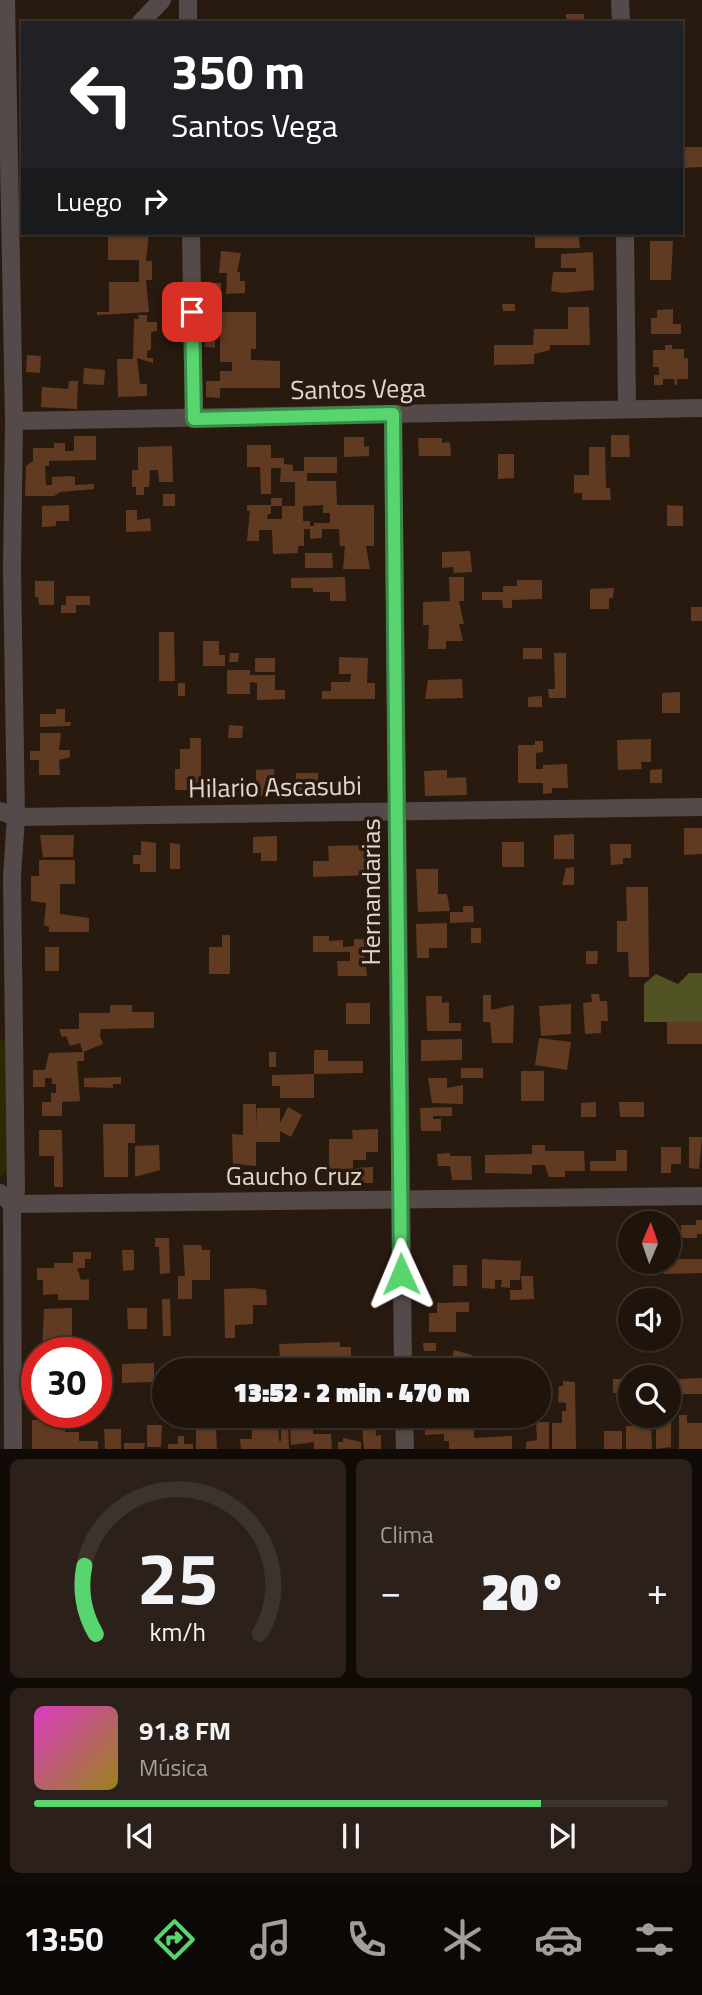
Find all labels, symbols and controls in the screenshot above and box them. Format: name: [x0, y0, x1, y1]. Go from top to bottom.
text: 350 m: [171, 33, 305, 108]
icon: left: [56, 49, 147, 140]
text: Santos Vega: [171, 101, 338, 149]
text: Luego: [56, 182, 122, 221]
icon: right: [136, 182, 174, 220]
pin: [162, 282, 222, 342]
icon: arrive: [173, 293, 211, 331]
street label: Santos Vega: [290, 368, 426, 409]
street label: Hilario Ascasubi: [188, 765, 362, 808]
street label: Hernandarias: [351, 818, 390, 966]
street label: Gaucho Cruz: [226, 1156, 362, 1195]
north arrow: [618, 1211, 681, 1274]
map controls: [618, 1211, 681, 1428]
position arrow: [364, 1237, 438, 1311]
button: sound: [618, 1288, 681, 1351]
speed limit sign: 30: [21, 1337, 112, 1428]
button: search: [618, 1365, 681, 1428]
text: 13:52 · 2 min · 470 m: [233, 1373, 470, 1412]
text: Clima: [380, 1517, 434, 1552]
text: 25: [137, 1523, 219, 1633]
text: 20°: [481, 1551, 567, 1630]
text: −: [380, 1562, 401, 1620]
text: +: [647, 1562, 668, 1620]
text: km/h: [150, 1613, 206, 1651]
text: 91.8 FM: [139, 1711, 231, 1750]
text: Música: [139, 1750, 208, 1785]
icon: previous: [121, 1817, 159, 1855]
icon: pause: [332, 1817, 370, 1855]
icon: next: [543, 1817, 581, 1855]
text: 13:50: [23, 1915, 103, 1963]
icon: directions: [150, 1915, 199, 1964]
icon: music: [246, 1915, 295, 1964]
icon: phone: [342, 1915, 391, 1964]
icon: climate: [438, 1915, 487, 1964]
icon: car: [534, 1915, 583, 1964]
icon: filters: [630, 1915, 679, 1964]

